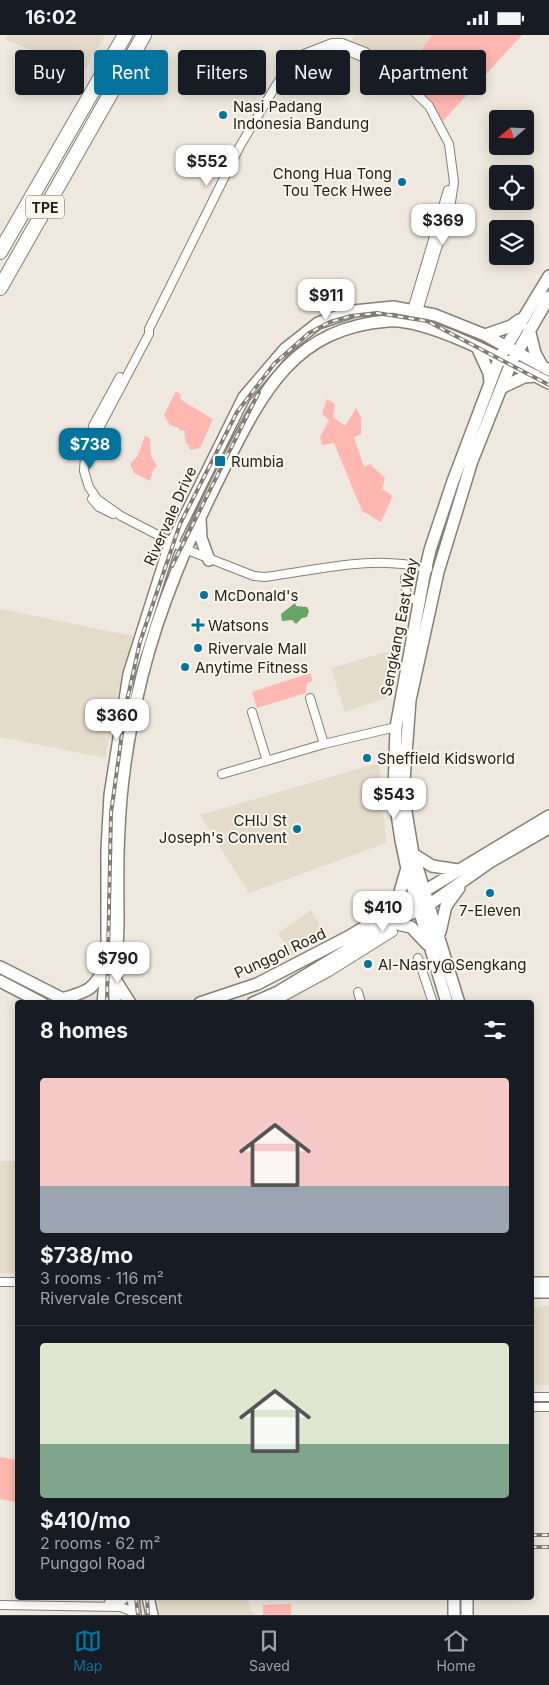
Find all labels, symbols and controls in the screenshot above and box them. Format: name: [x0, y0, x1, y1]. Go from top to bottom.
text: 16:02: [25, 6, 77, 29]
chip: Buy: [15, 50, 84, 95]
chip: Rent: [94, 50, 168, 95]
chip: Filters: [178, 50, 266, 95]
chip: New: [276, 50, 350, 95]
chip: Apartment: [360, 50, 486, 95]
place label: Nasi Padang Indonesia Bandung: [233, 97, 369, 133]
marker: Nasi Padang Indonesia Bandung: [217, 109, 229, 121]
north arrow: [489, 110, 534, 155]
map controls: [489, 110, 534, 265]
pin: $552: [177, 145, 237, 187]
text: $552: [186, 151, 228, 171]
place label: Chong Hua Tong Tou Teck Hwee: [273, 164, 392, 200]
button: locate: [489, 165, 534, 210]
marker: Chong Hua Tong Tou Teck Hwee: [396, 176, 408, 188]
road number: TPE: [26, 195, 64, 218]
pin: $369: [413, 203, 473, 246]
text: $369: [422, 210, 464, 230]
button: layers: [489, 220, 534, 265]
pin: $911: [296, 279, 356, 321]
text: $911: [309, 285, 343, 305]
pin: $738: [60, 427, 120, 470]
text: $738: [70, 434, 110, 454]
place label: Rumbia: [231, 452, 284, 471]
marker: Rumbia: [213, 454, 227, 468]
street label: Rivervale Drive: [140, 463, 200, 569]
street label: Sengkang East Way: [376, 556, 422, 698]
place label: McDonald's: [214, 586, 299, 605]
marker: McDonald's: [198, 589, 210, 601]
place label: Watsons: [208, 616, 269, 635]
marker: Watsons: [192, 619, 204, 631]
place label: Rivervale Mall: [208, 639, 307, 658]
marker: Rivervale Mall: [192, 642, 204, 654]
place label: Anytime Fitness: [195, 658, 308, 677]
marker: Anytime Fitness: [179, 661, 191, 673]
pin: $360: [87, 699, 147, 741]
text: $360: [96, 705, 138, 725]
place label: Sheffield Kidsworld: [377, 749, 515, 768]
marker: Sheffield Kidsworld: [361, 752, 373, 764]
pin: $543: [364, 777, 424, 820]
text: $543: [373, 784, 415, 804]
place label: CHIJ St Joseph's Convent: [159, 811, 287, 847]
marker: CHIJ St Joseph's Convent: [291, 823, 303, 835]
marker: 7-Eleven: [484, 887, 496, 899]
pin: $410: [353, 891, 413, 933]
text: $410: [364, 897, 402, 917]
place label: 7-Eleven: [459, 901, 521, 920]
street label: Punggol Road: [231, 924, 329, 982]
pin: $790: [88, 941, 148, 984]
text: $790: [98, 948, 138, 968]
place label: Al-Nasry@Sengkang: [378, 955, 526, 974]
marker: Al-Nasry@Sengkang: [362, 958, 374, 970]
icon: filters: [481, 1016, 509, 1044]
text: 8 homes: [40, 1018, 128, 1043]
icon: home: [230, 1110, 320, 1200]
text: $738/mo: [40, 1243, 133, 1268]
text: 3 rooms · 116 m²: [40, 1268, 164, 1288]
text: Rivervale Crescent: [40, 1288, 182, 1308]
icon: home: [230, 1376, 320, 1466]
text: $410/mo: [40, 1508, 131, 1533]
text: 2 rooms · 62 m²: [40, 1533, 161, 1553]
text: Punggol Road: [40, 1553, 145, 1573]
tab: Map: [73, 1627, 102, 1674]
tab: Saved: [249, 1627, 290, 1674]
tab: Home: [436, 1627, 476, 1674]

